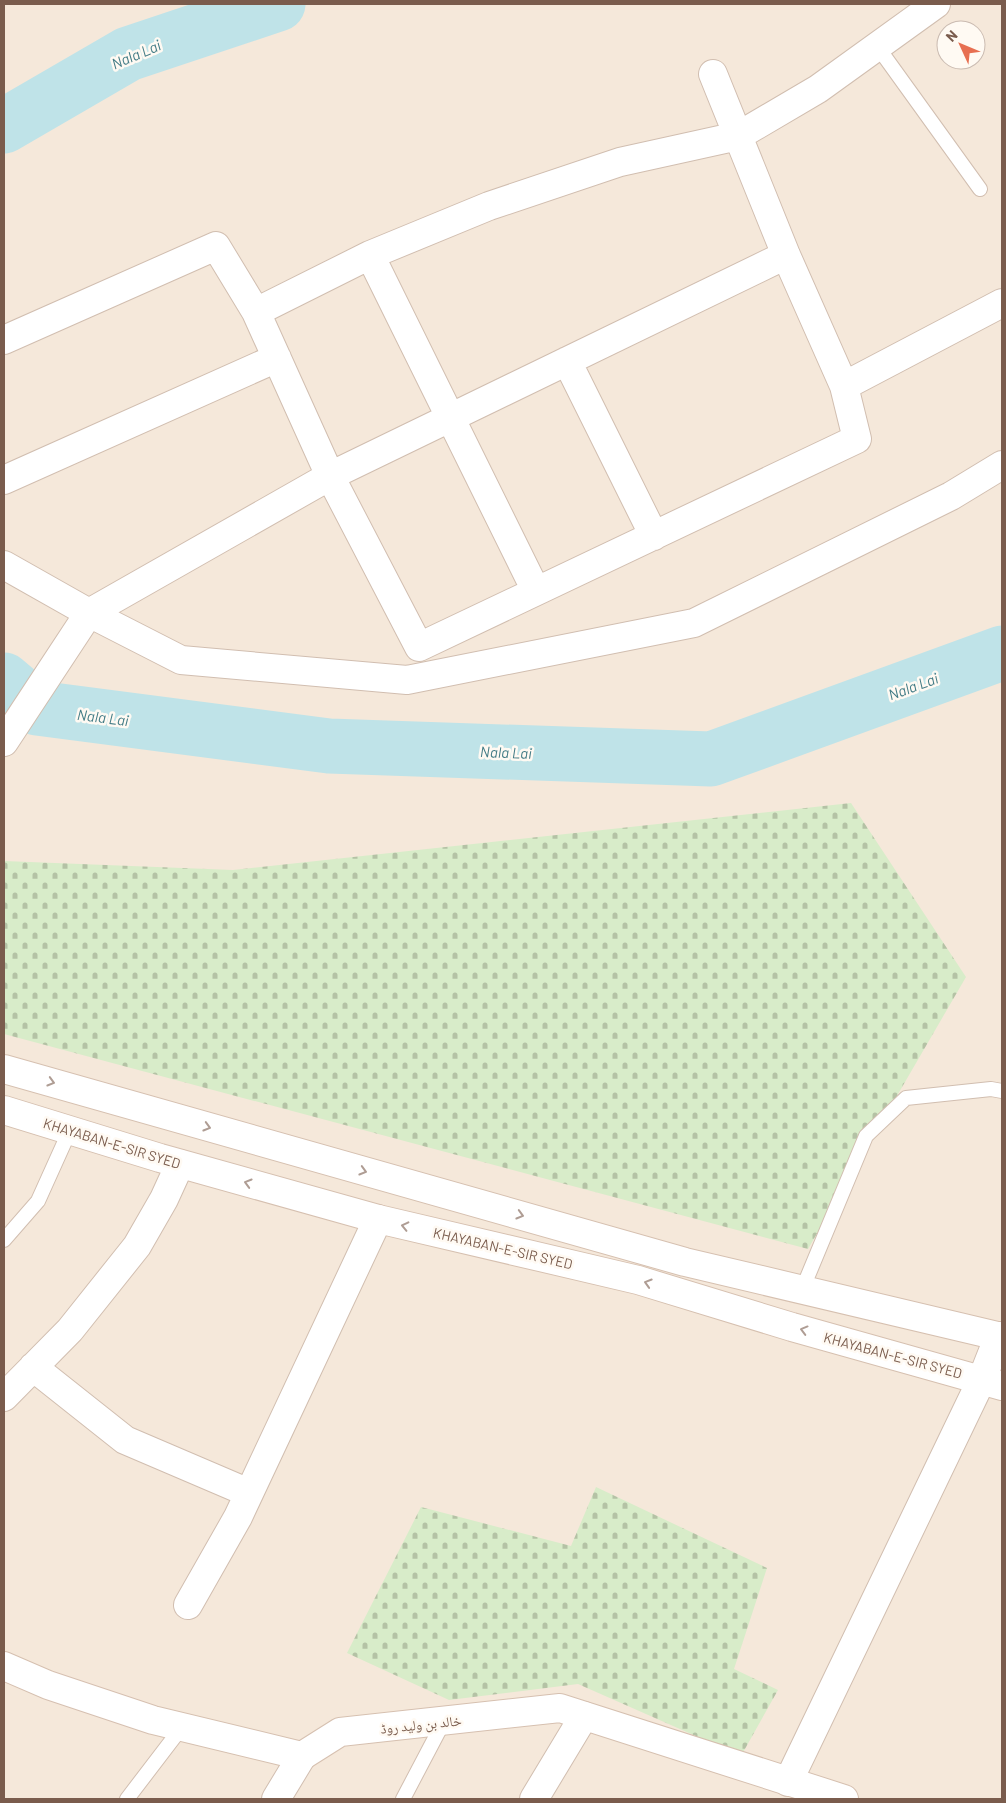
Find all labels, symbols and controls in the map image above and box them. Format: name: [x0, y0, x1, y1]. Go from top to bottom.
north arrow: [936, 20, 986, 70]
text: N: [942, 26, 961, 45]
water label: Nala Lai: [109, 35, 164, 72]
water label: Nala Lai: [886, 669, 941, 703]
water label: Nala Lai: [76, 705, 130, 729]
water label: Nala Lai: [480, 742, 533, 762]
one-way arrow: [46, 1077, 54, 1087]
street label: KHAYABAN-E-SIR SYED: [41, 1114, 183, 1172]
one-way arrow: [203, 1121, 211, 1131]
one-way arrow: [359, 1165, 367, 1175]
one-way arrow: [244, 1178, 253, 1188]
one-way arrow: [515, 1209, 524, 1220]
one-way arrow: [400, 1221, 409, 1232]
street label: KHAYABAN-E-SIR SYED: [432, 1224, 574, 1272]
one-way arrow: [644, 1279, 653, 1289]
one-way arrow: [799, 1325, 808, 1336]
street label: KHAYABAN-E-SIR SYED: [822, 1328, 964, 1382]
street label: خالد بن ولید روڈ: [380, 1711, 463, 1738]

